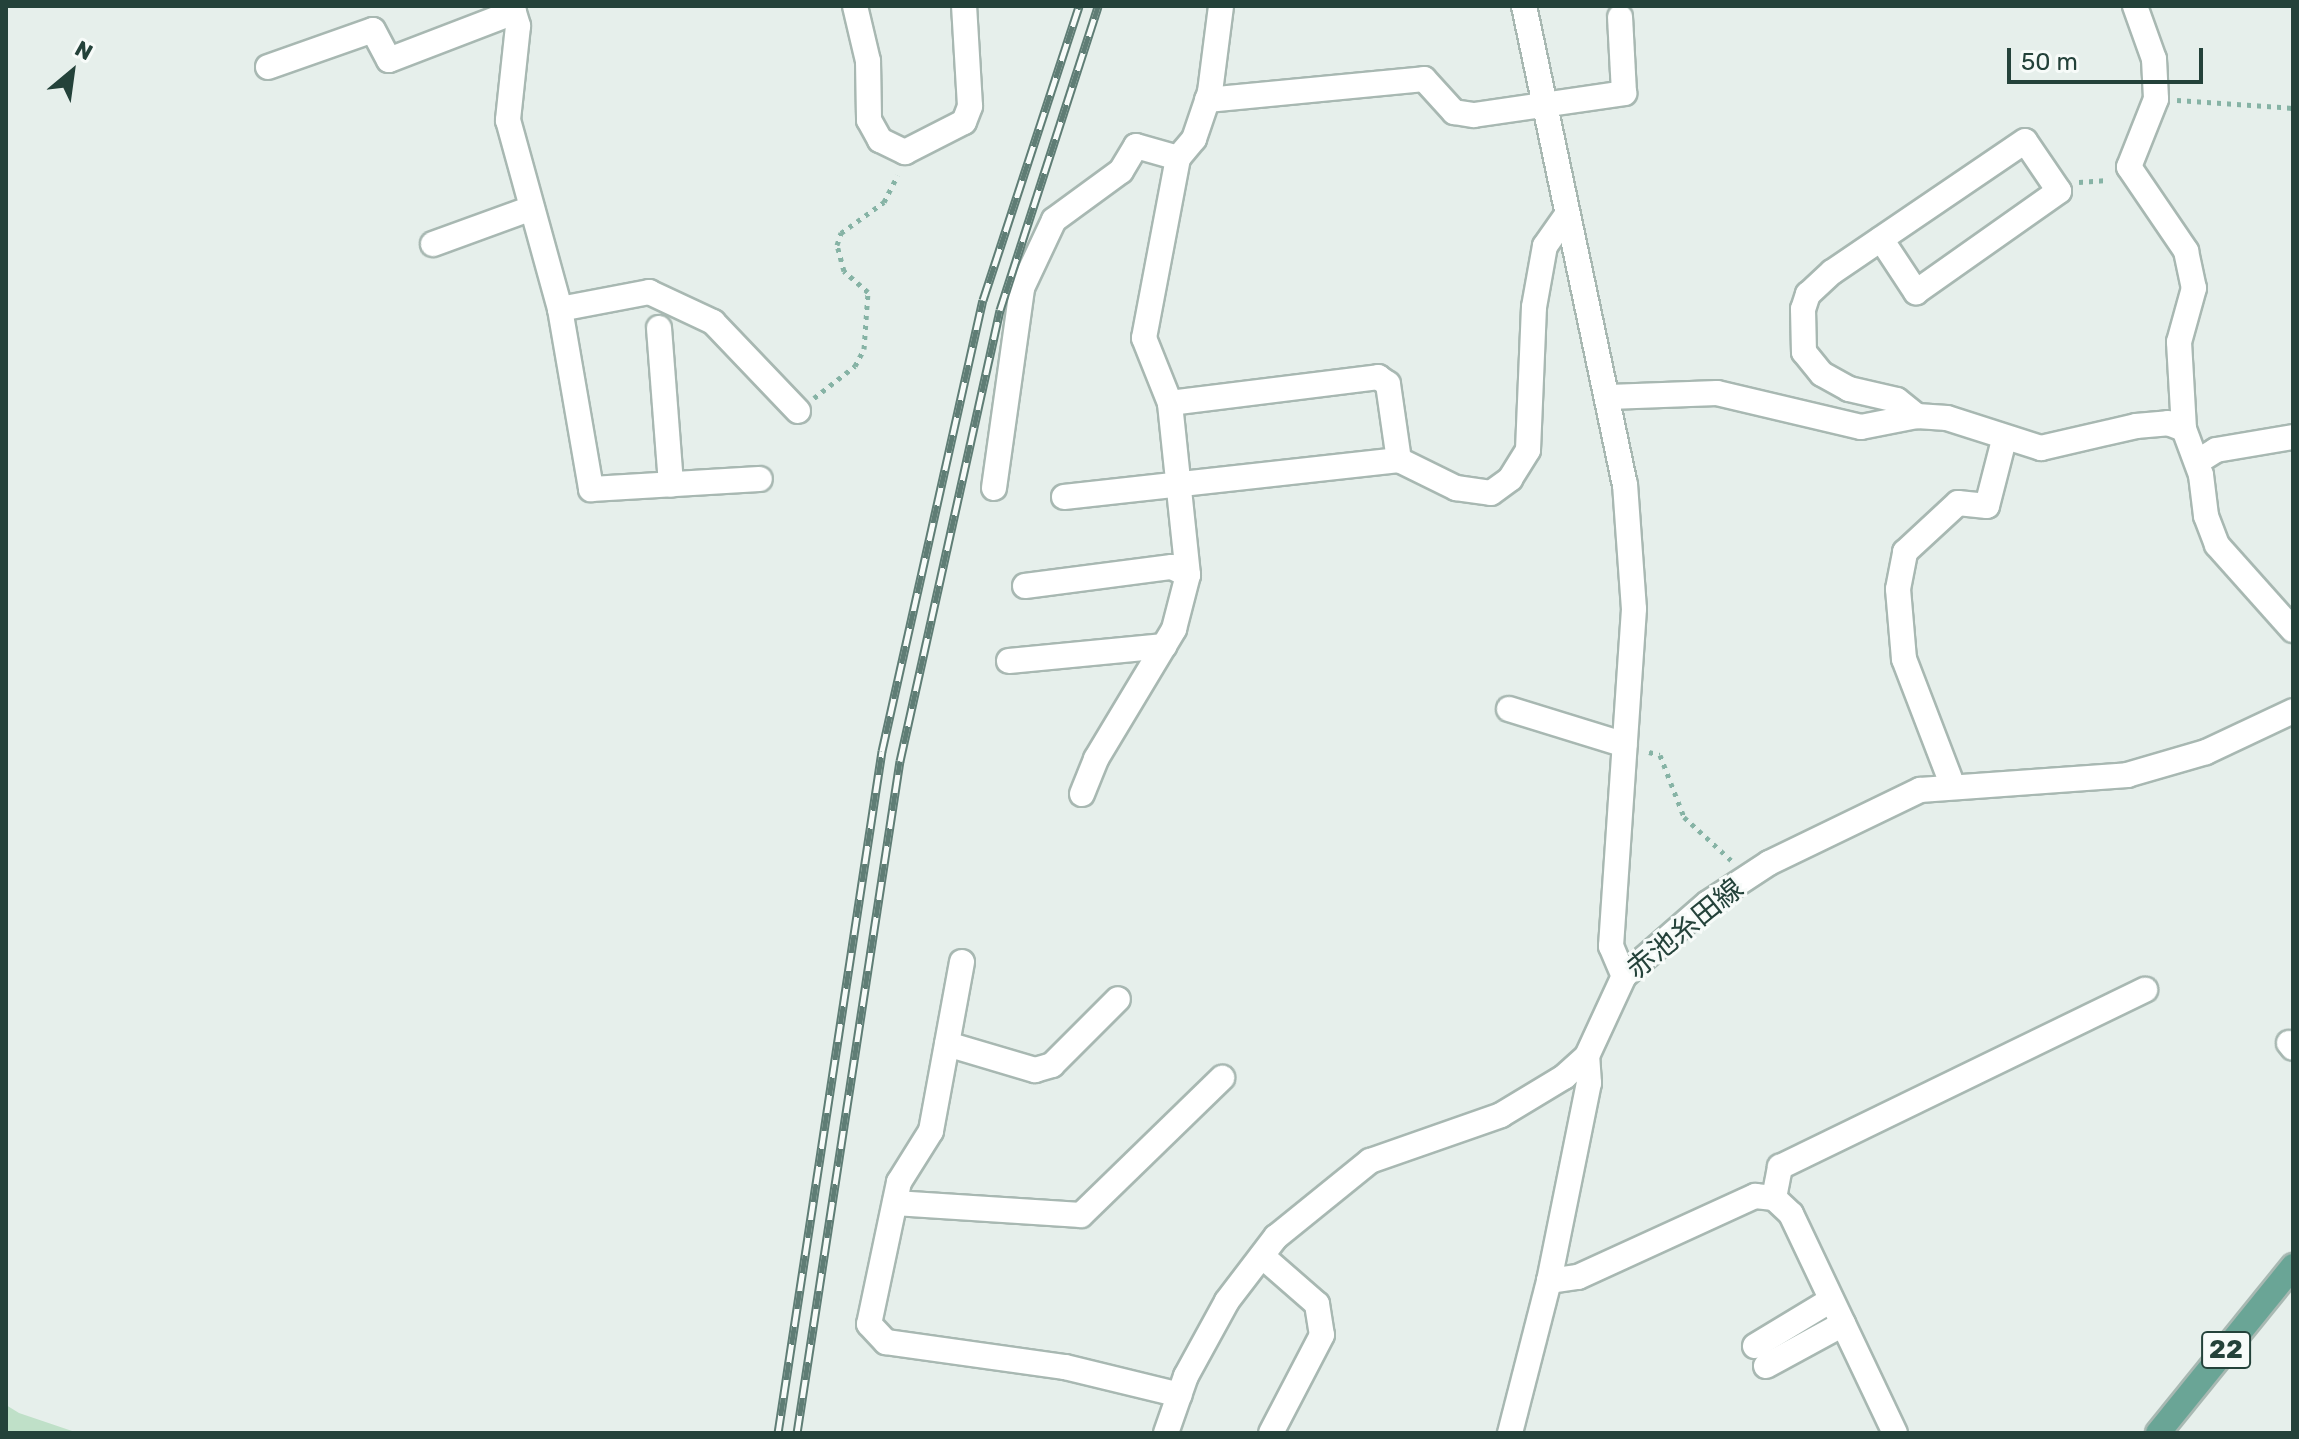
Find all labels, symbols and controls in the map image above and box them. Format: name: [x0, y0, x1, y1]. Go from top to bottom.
north arrow: [32, 32, 112, 112]
scale bar: [2011, 32, 2207, 82]
text: N: [70, 35, 97, 66]
text: 50 m: [2021, 48, 2078, 76]
street label: 赤池糸田線: [1620, 872, 1750, 986]
road number: 22: [2200, 1328, 2252, 1372]

